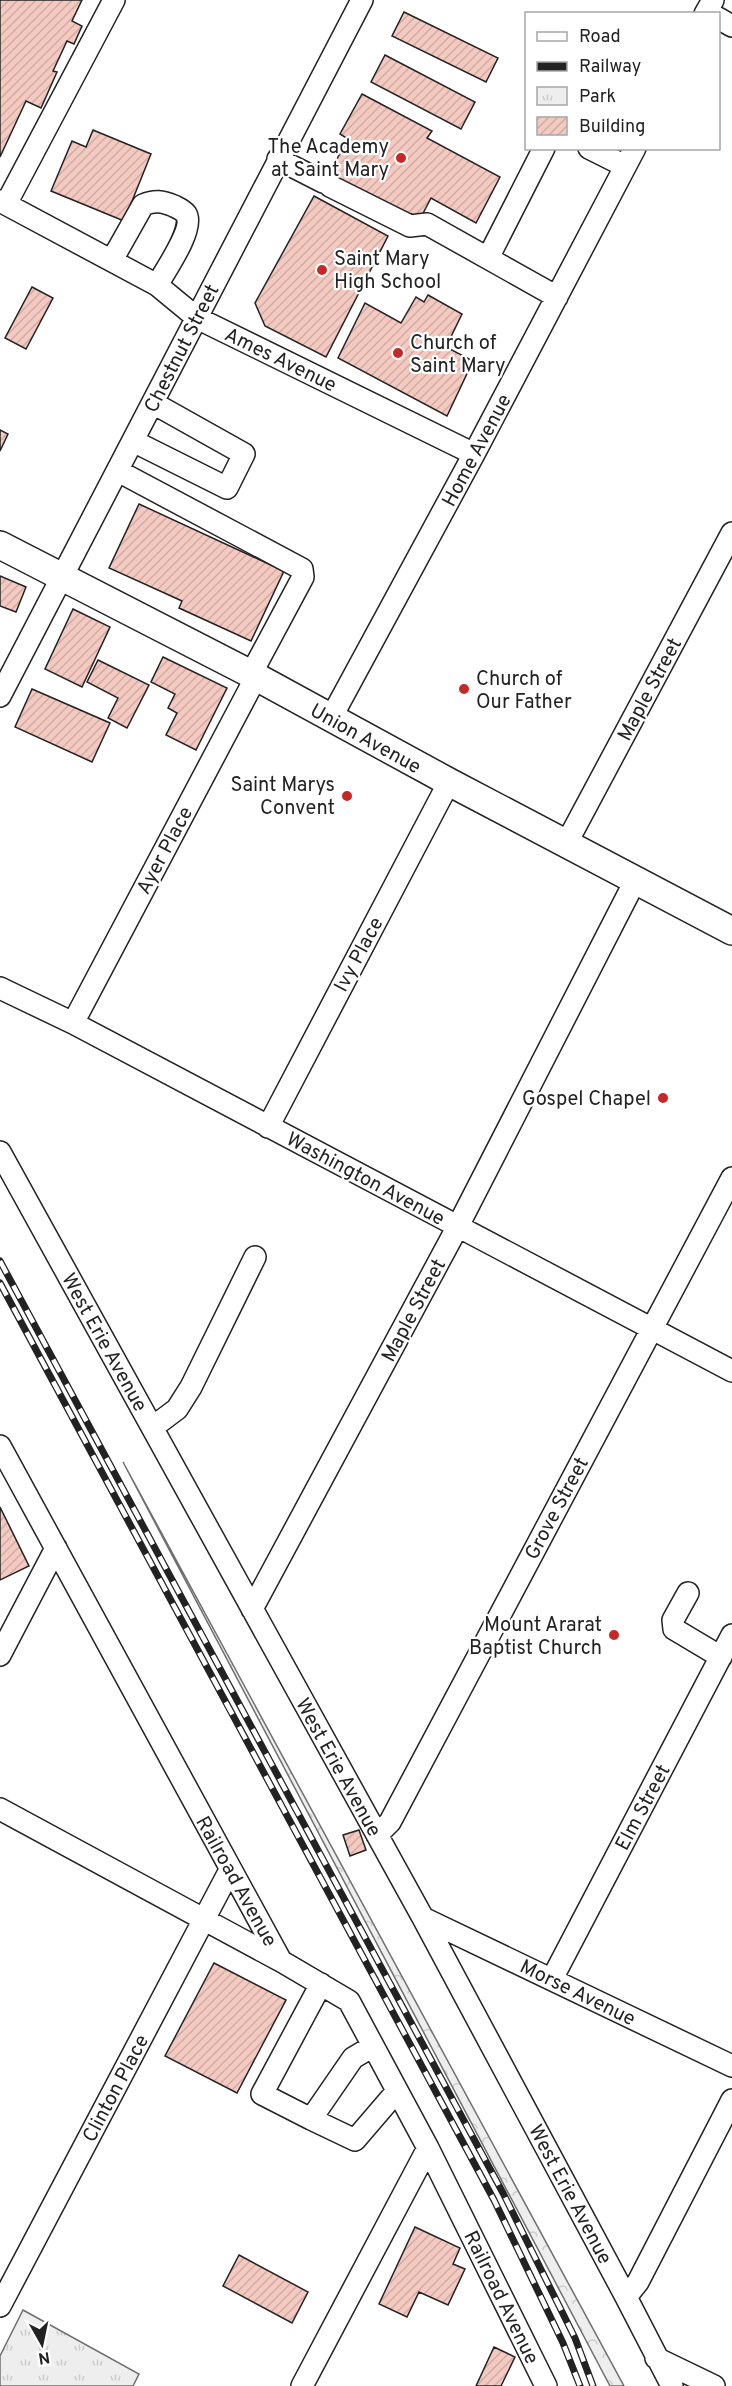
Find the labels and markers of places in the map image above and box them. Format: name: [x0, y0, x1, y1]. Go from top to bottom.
place label: The Academy at Saint Mary: [267, 135, 389, 184]
marker: The Academy at Saint Mary: [394, 151, 408, 165]
place label: Saint Mary High School: [334, 247, 441, 296]
marker: Saint Mary High School: [315, 263, 329, 277]
place label: Church of Saint Mary: [410, 331, 506, 380]
marker: Church of Saint Mary: [391, 346, 405, 360]
place label: Church of Our Father: [476, 667, 572, 716]
marker: Church of Our Father: [457, 682, 471, 696]
place label: Saint Marys Convent: [230, 773, 335, 822]
marker: Saint Marys Convent: [340, 789, 354, 803]
place label: Gospel Chapel: [522, 1087, 651, 1113]
marker: Gospel Chapel: [656, 1091, 670, 1105]
place label: Mount Ararat Baptist Church: [469, 1613, 602, 1662]
marker: Mount Ararat Baptist Church: [607, 1628, 621, 1642]

